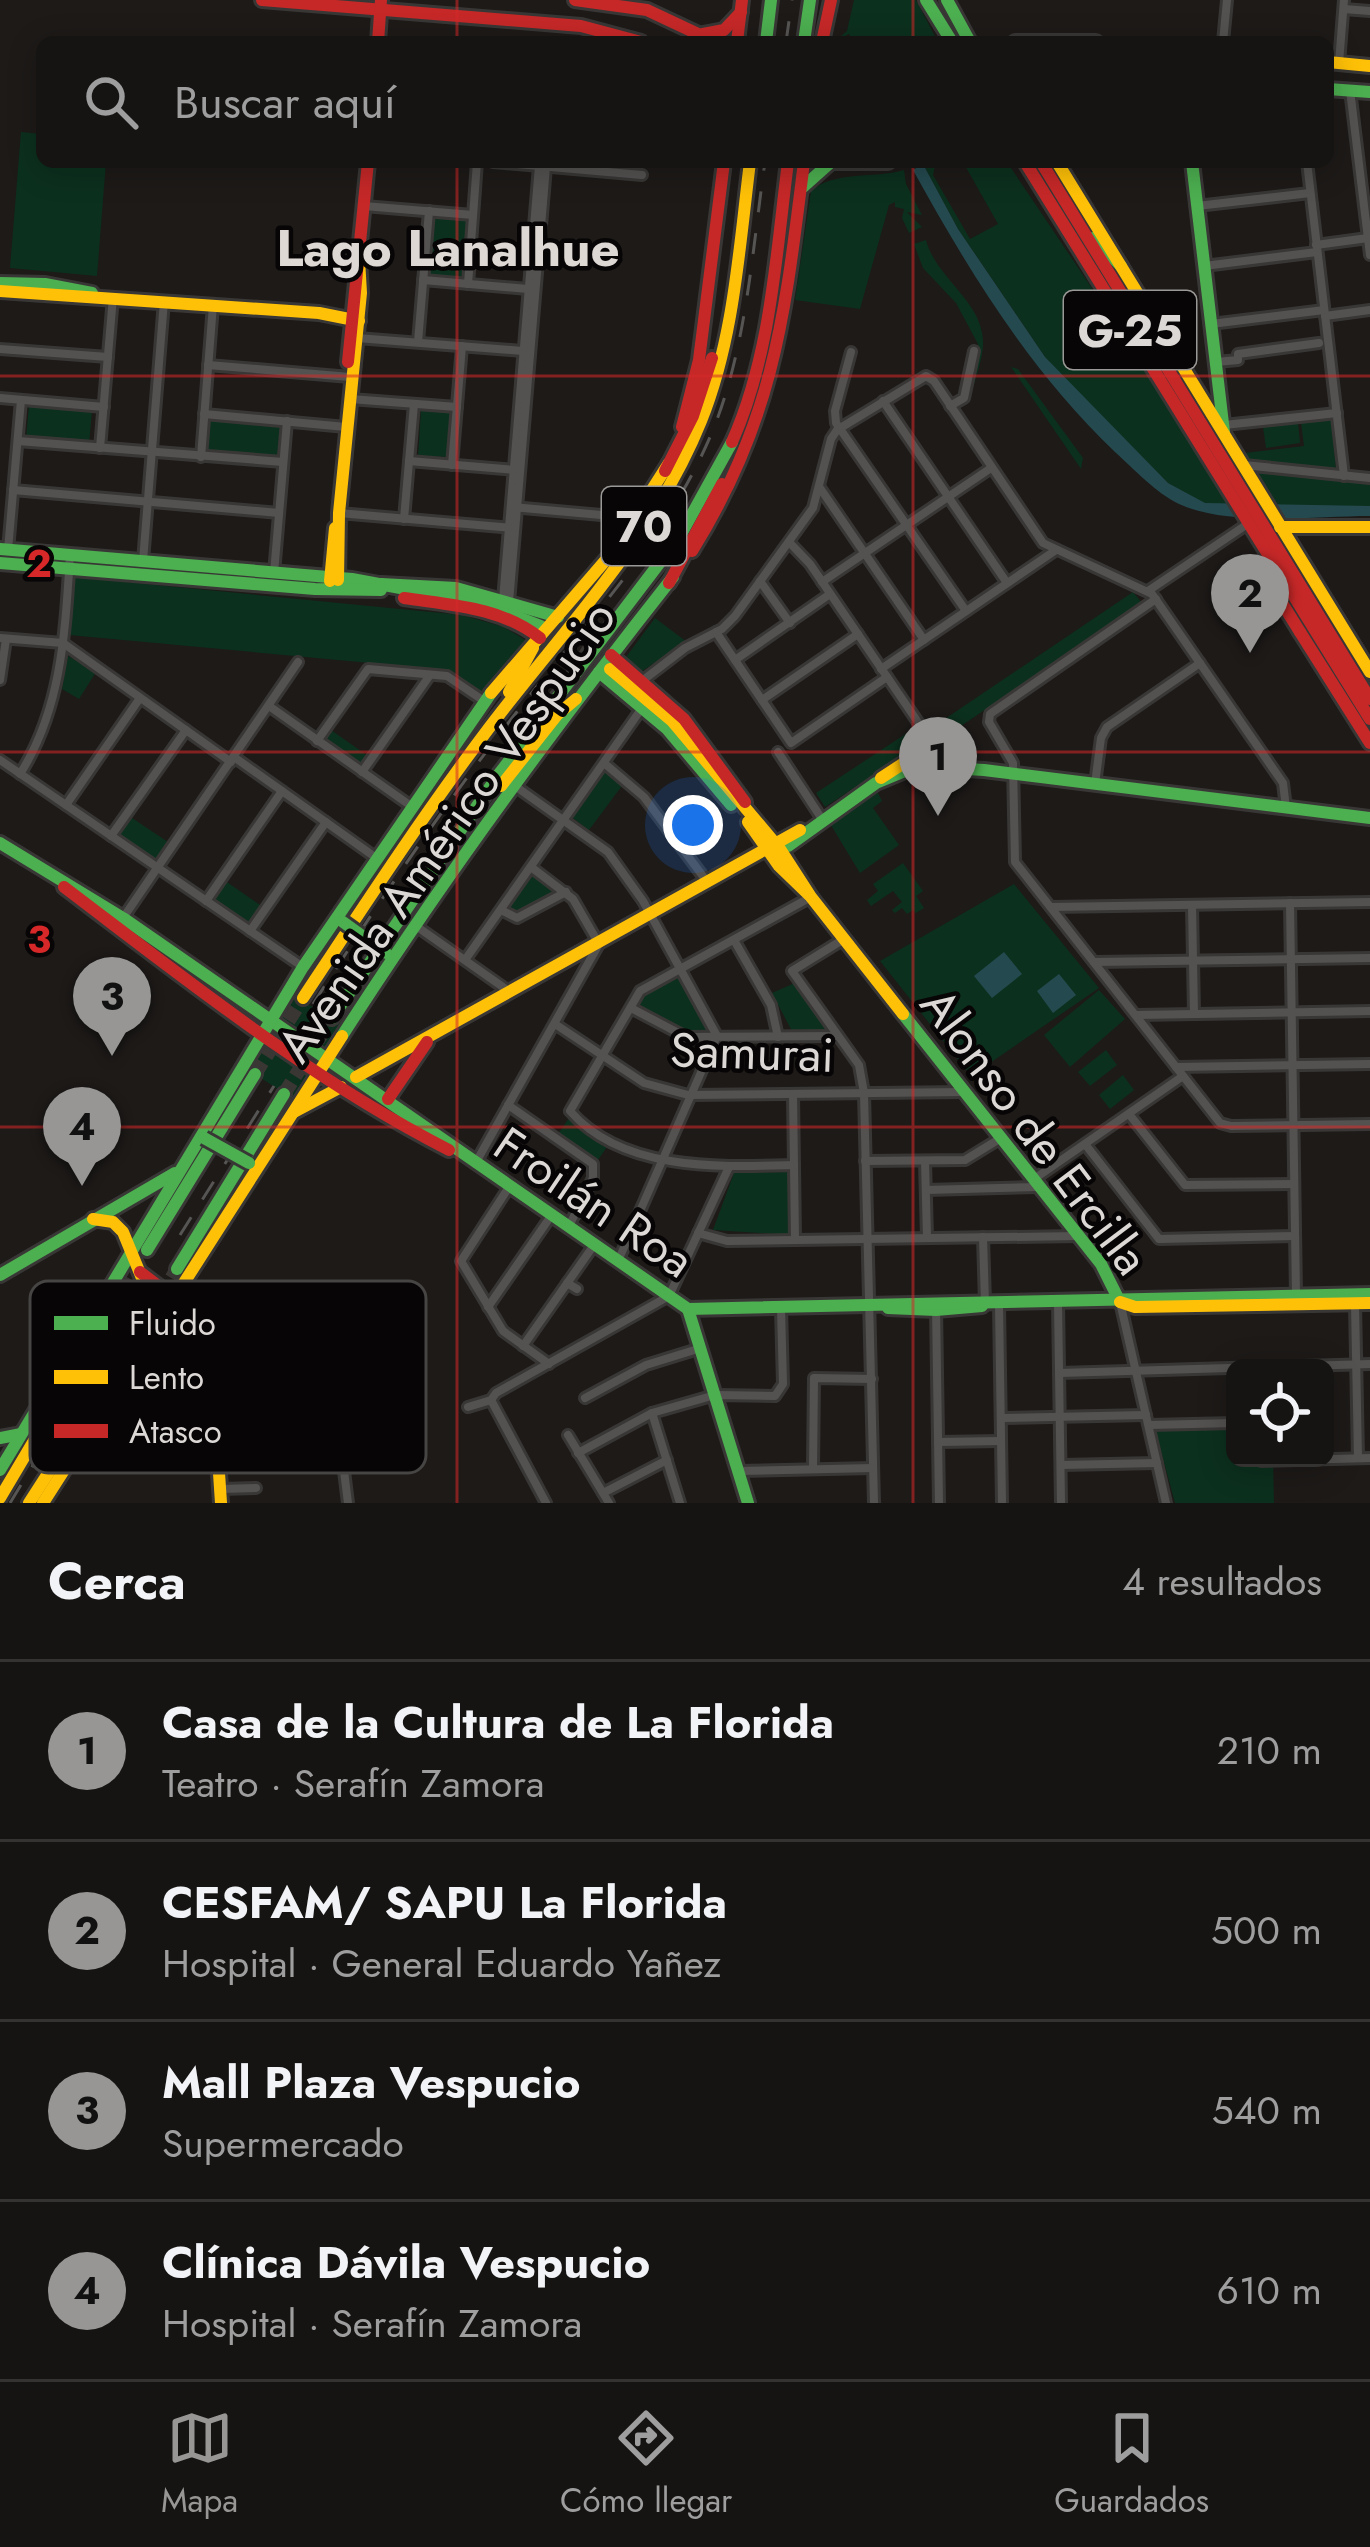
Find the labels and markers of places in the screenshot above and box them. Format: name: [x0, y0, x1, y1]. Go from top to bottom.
pin: 2: [1211, 554, 1289, 653]
pin: 1: [899, 717, 977, 816]
pin: 3: [73, 957, 151, 1056]
pin: 4: [43, 1087, 121, 1186]

